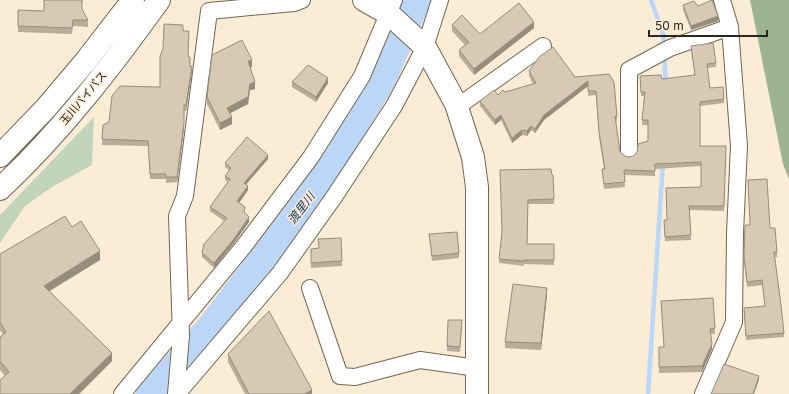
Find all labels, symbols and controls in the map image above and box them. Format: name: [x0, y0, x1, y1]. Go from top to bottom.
scale bar: [649, 12, 767, 38]
text: 50 m: [655, 18, 684, 33]
street label: 玉川バイパス: [56, 68, 110, 128]
water label: 渡里川: [284, 188, 319, 227]

